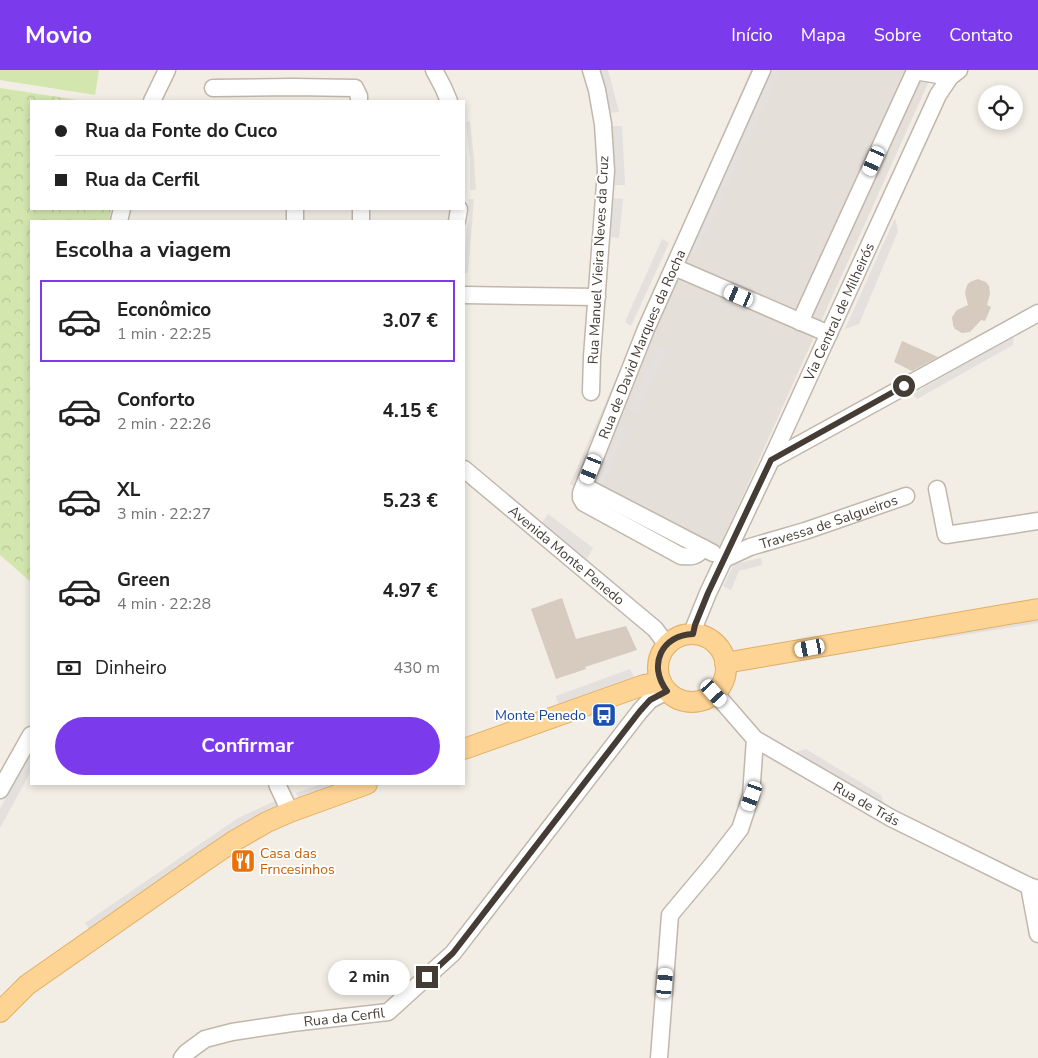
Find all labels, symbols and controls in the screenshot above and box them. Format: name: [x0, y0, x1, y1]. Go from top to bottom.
text: Movio: [25, 19, 92, 51]
text: Início: [731, 23, 773, 47]
text: Mapa: [801, 23, 846, 47]
text: Sobre: [874, 23, 921, 47]
text: Contato: [949, 23, 1013, 47]
map controls: [978, 85, 1023, 130]
button: locate: [978, 85, 1023, 130]
text: Rua da Fonte do Cuco: [85, 118, 277, 144]
car: [861, 144, 886, 178]
street label: Rua Manuel Vieira Neves da Cruz: [584, 155, 613, 365]
text: Rua da Cerfil: [85, 167, 200, 193]
text: Escolha a viagem: [55, 235, 231, 265]
street label: Via Central de Milheirós: [799, 239, 879, 385]
street label: Rua de David Marques da Rocha: [594, 247, 690, 442]
car: [722, 283, 755, 309]
text: Econômico: [117, 297, 211, 323]
icon: car: [57, 299, 102, 344]
text: 3.07 €: [383, 308, 438, 334]
text: 1 min · 22:25: [117, 323, 211, 345]
route start: [893, 375, 915, 397]
text: Conforto: [117, 387, 195, 413]
icon: car: [57, 389, 102, 434]
text: 4.15 €: [383, 398, 438, 424]
text: 2 min · 22:26: [117, 413, 211, 435]
car: [578, 452, 603, 486]
text: XL: [117, 477, 140, 503]
icon: car: [57, 479, 102, 524]
text: 5.23 €: [383, 488, 438, 514]
street label: Travessa de Salgueiros: [757, 491, 900, 554]
street label: Avenida Monte Penedo: [504, 501, 629, 610]
text: 3 min · 22:27: [117, 503, 211, 525]
text: Green: [117, 567, 170, 593]
icon: car: [57, 569, 102, 614]
text: 4.97 €: [383, 578, 438, 604]
text: 4 min · 22:28: [117, 593, 211, 615]
car: [793, 638, 826, 658]
icon: cash: [55, 654, 83, 682]
text: Dinheiro: [95, 655, 167, 681]
text: 430 m: [393, 657, 440, 679]
car: [698, 677, 729, 709]
bus stop icon: Monte Penedo: [591, 702, 617, 728]
place label: Monte Penedo: [495, 706, 586, 725]
button: Confirmar: [55, 717, 440, 775]
street label: Rua de Trás: [830, 777, 903, 831]
car: [739, 779, 764, 813]
place label: Casa das Frncesinhos: [260, 844, 335, 879]
restaurant icon: Casa das Frncesinhos: [230, 848, 256, 874]
callout: 2 min: [327, 960, 410, 994]
text: 2 min: [348, 966, 390, 988]
route end: [416, 966, 438, 988]
car: [656, 967, 673, 999]
street label: Rua da Cerfil: [303, 1003, 386, 1032]

